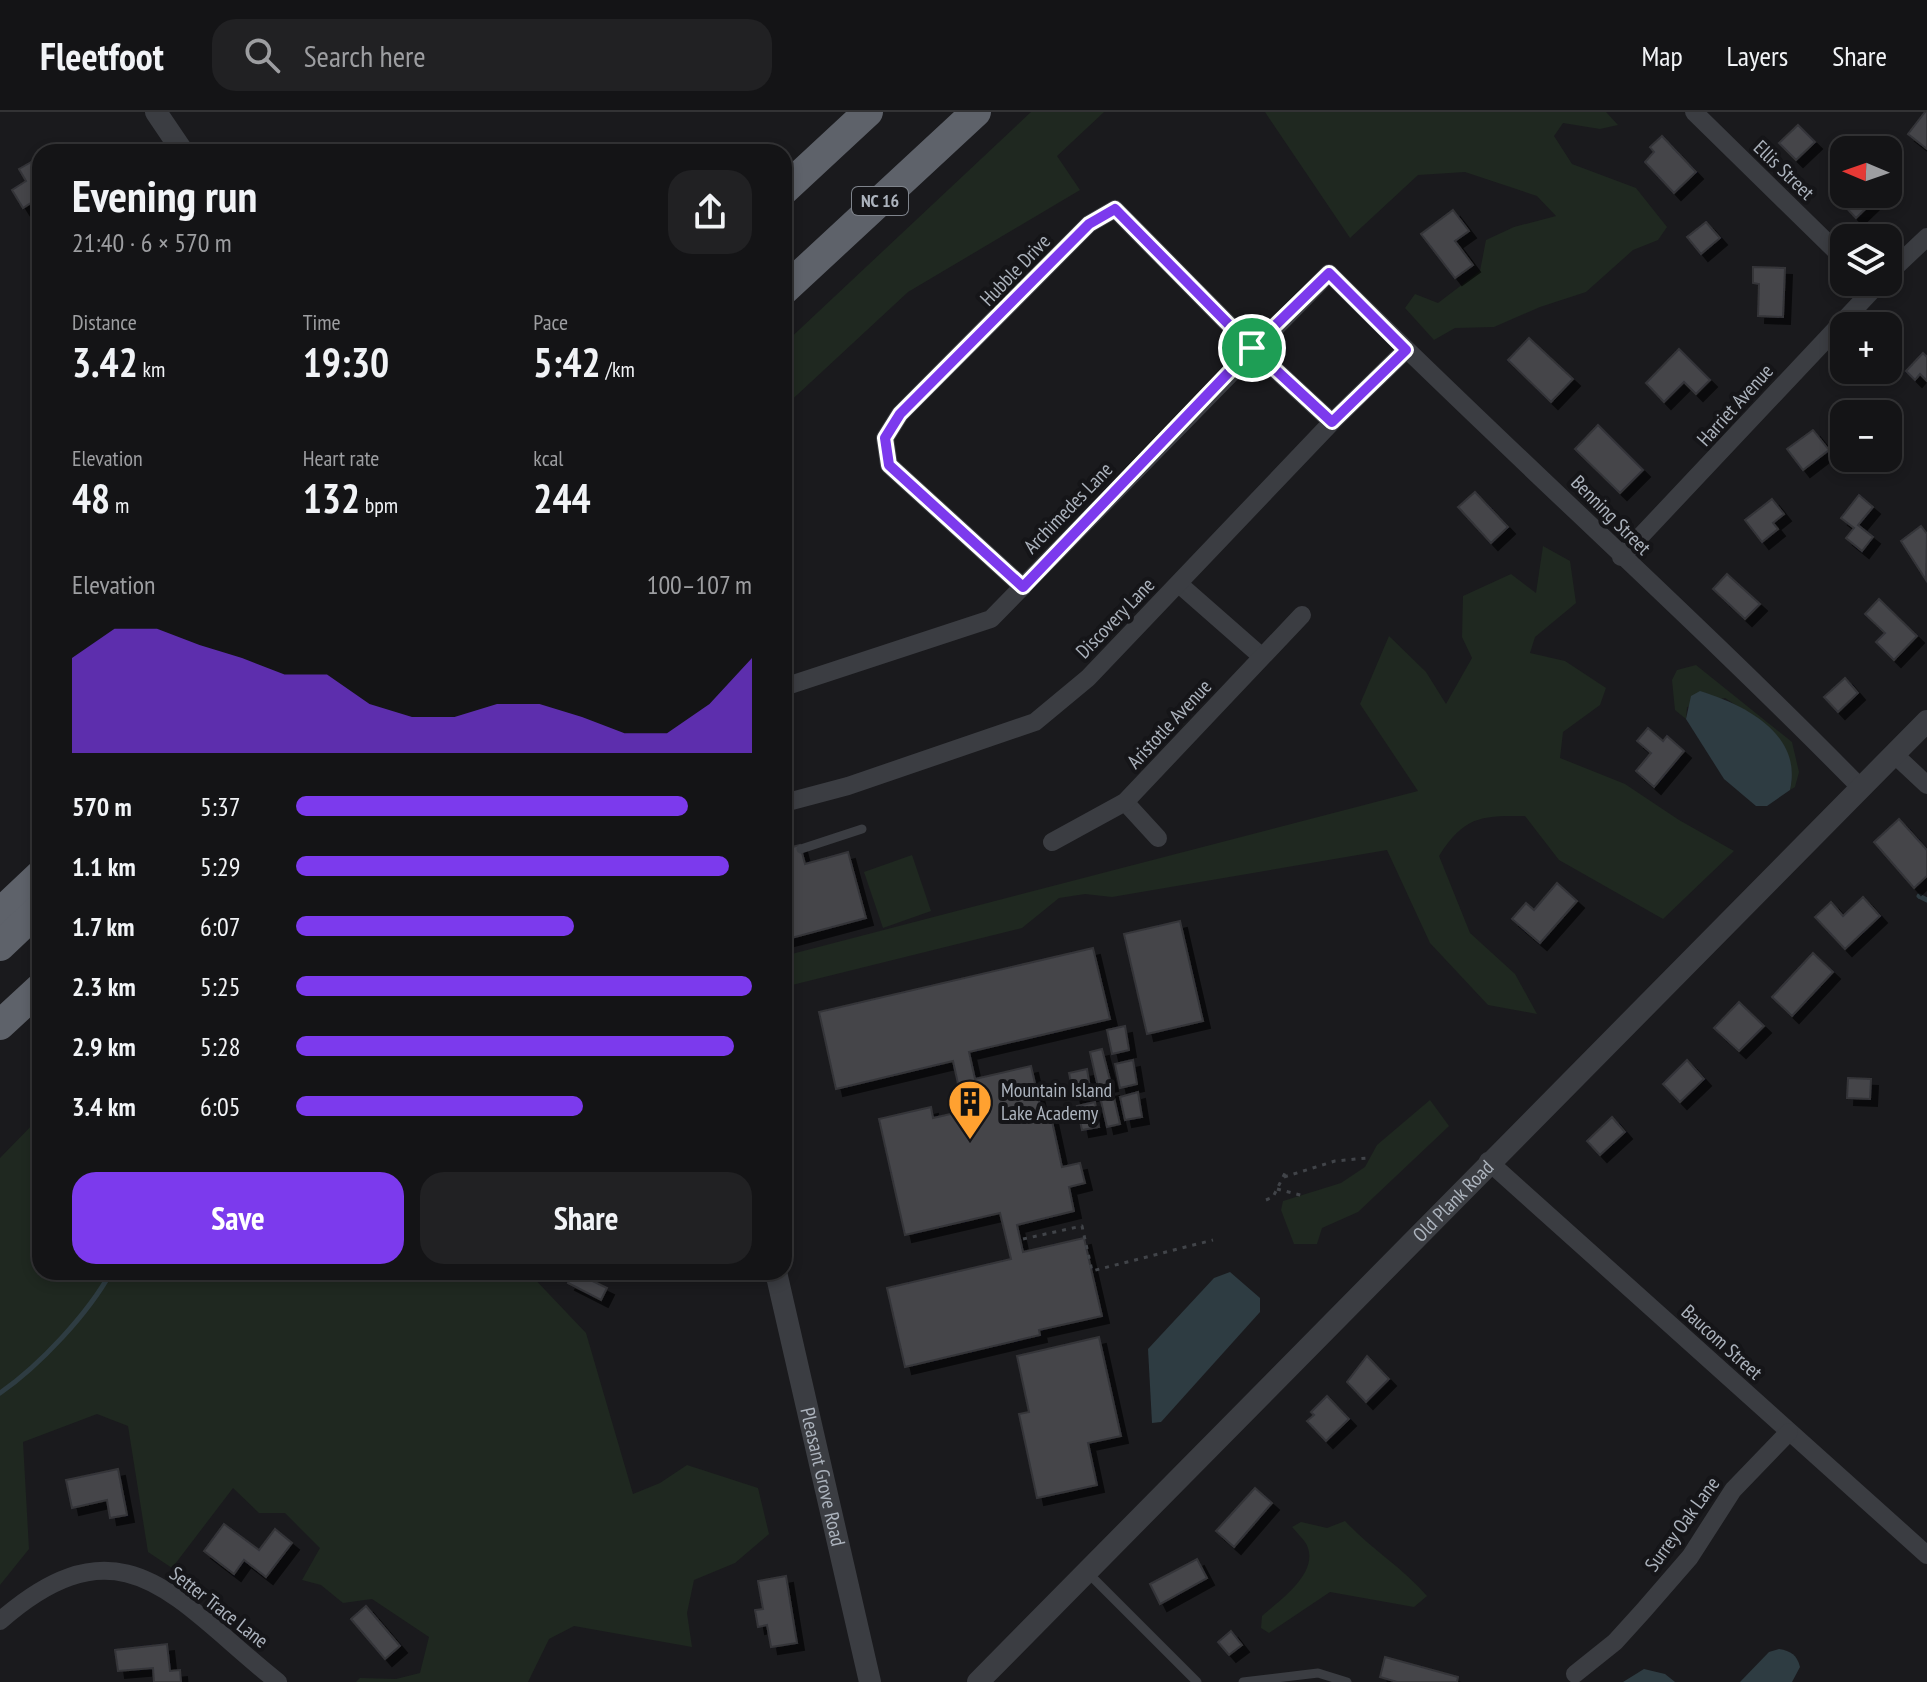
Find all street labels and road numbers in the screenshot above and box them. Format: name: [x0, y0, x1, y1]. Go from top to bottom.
street label: Ellis Street: [1748, 135, 1820, 206]
road number: NC 16: [852, 187, 908, 215]
street label: Hubble Drive: [974, 229, 1056, 311]
street label: Harriet Avenue: [1691, 358, 1779, 452]
street label: Archimedes Lane: [1018, 457, 1118, 559]
street label: Benning Street: [1566, 470, 1657, 561]
street label: Discovery Lane: [1070, 572, 1160, 664]
street label: Aristotle Avenue: [1121, 674, 1217, 774]
street label: Old Plank Road: [1407, 1155, 1499, 1247]
street label: Baucom Street: [1676, 1299, 1768, 1386]
street label: Pleasant Grove Road: [794, 1405, 851, 1549]
street label: Surrey Oak Lane: [1639, 1472, 1725, 1576]
street label: Setter Trace Lane: [164, 1560, 274, 1654]

